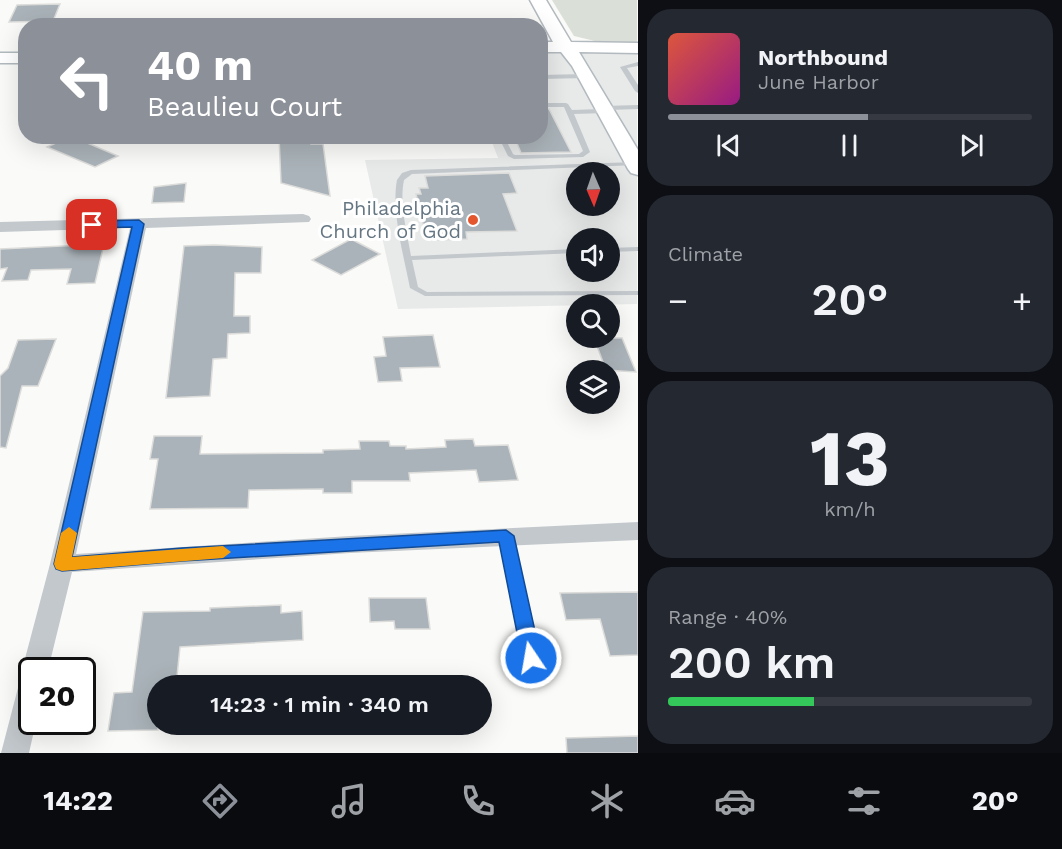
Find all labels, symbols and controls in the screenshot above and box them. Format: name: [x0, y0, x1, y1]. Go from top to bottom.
text: 40 m: [147, 41, 253, 90]
icon: left: [48, 42, 126, 120]
text: Northbound: [758, 45, 888, 70]
text: June Harbor: [758, 70, 879, 94]
text: Beaulieu Court: [147, 91, 342, 123]
icon: previous: [712, 129, 745, 162]
icon: pause: [833, 129, 866, 162]
icon: next: [955, 129, 988, 162]
north arrow: [566, 162, 620, 216]
map controls: [566, 162, 620, 414]
place label: Philadelphia Church of God: [320, 196, 461, 243]
pin: [66, 199, 117, 250]
icon: arrive: [75, 208, 108, 241]
marker: Philadelphia Church of God: [466, 213, 480, 227]
button: sound: [566, 228, 620, 282]
text: Climate: [668, 242, 743, 266]
text: 20°: [812, 273, 888, 326]
text: −: [668, 281, 688, 320]
text: +: [1012, 281, 1032, 320]
button: search: [566, 294, 620, 348]
button: layers: [566, 360, 620, 414]
text: 13: [810, 412, 890, 504]
text: km/h: [824, 497, 876, 521]
text: Range · 40%: [668, 605, 787, 629]
position arrow: [499, 626, 563, 690]
text: 200 km: [668, 636, 835, 689]
speed limit sign: 20: [18, 657, 96, 735]
text: 14:23 · 1 min · 340 m: [210, 692, 429, 717]
icon: directions: [199, 780, 241, 822]
icon: music: [328, 780, 370, 822]
icon: phone: [457, 780, 499, 822]
icon: climate: [586, 780, 628, 822]
icon: car: [714, 780, 756, 822]
icon: filters: [843, 780, 885, 822]
text: 14:22: [43, 785, 113, 817]
text: 20°: [972, 785, 1019, 817]

